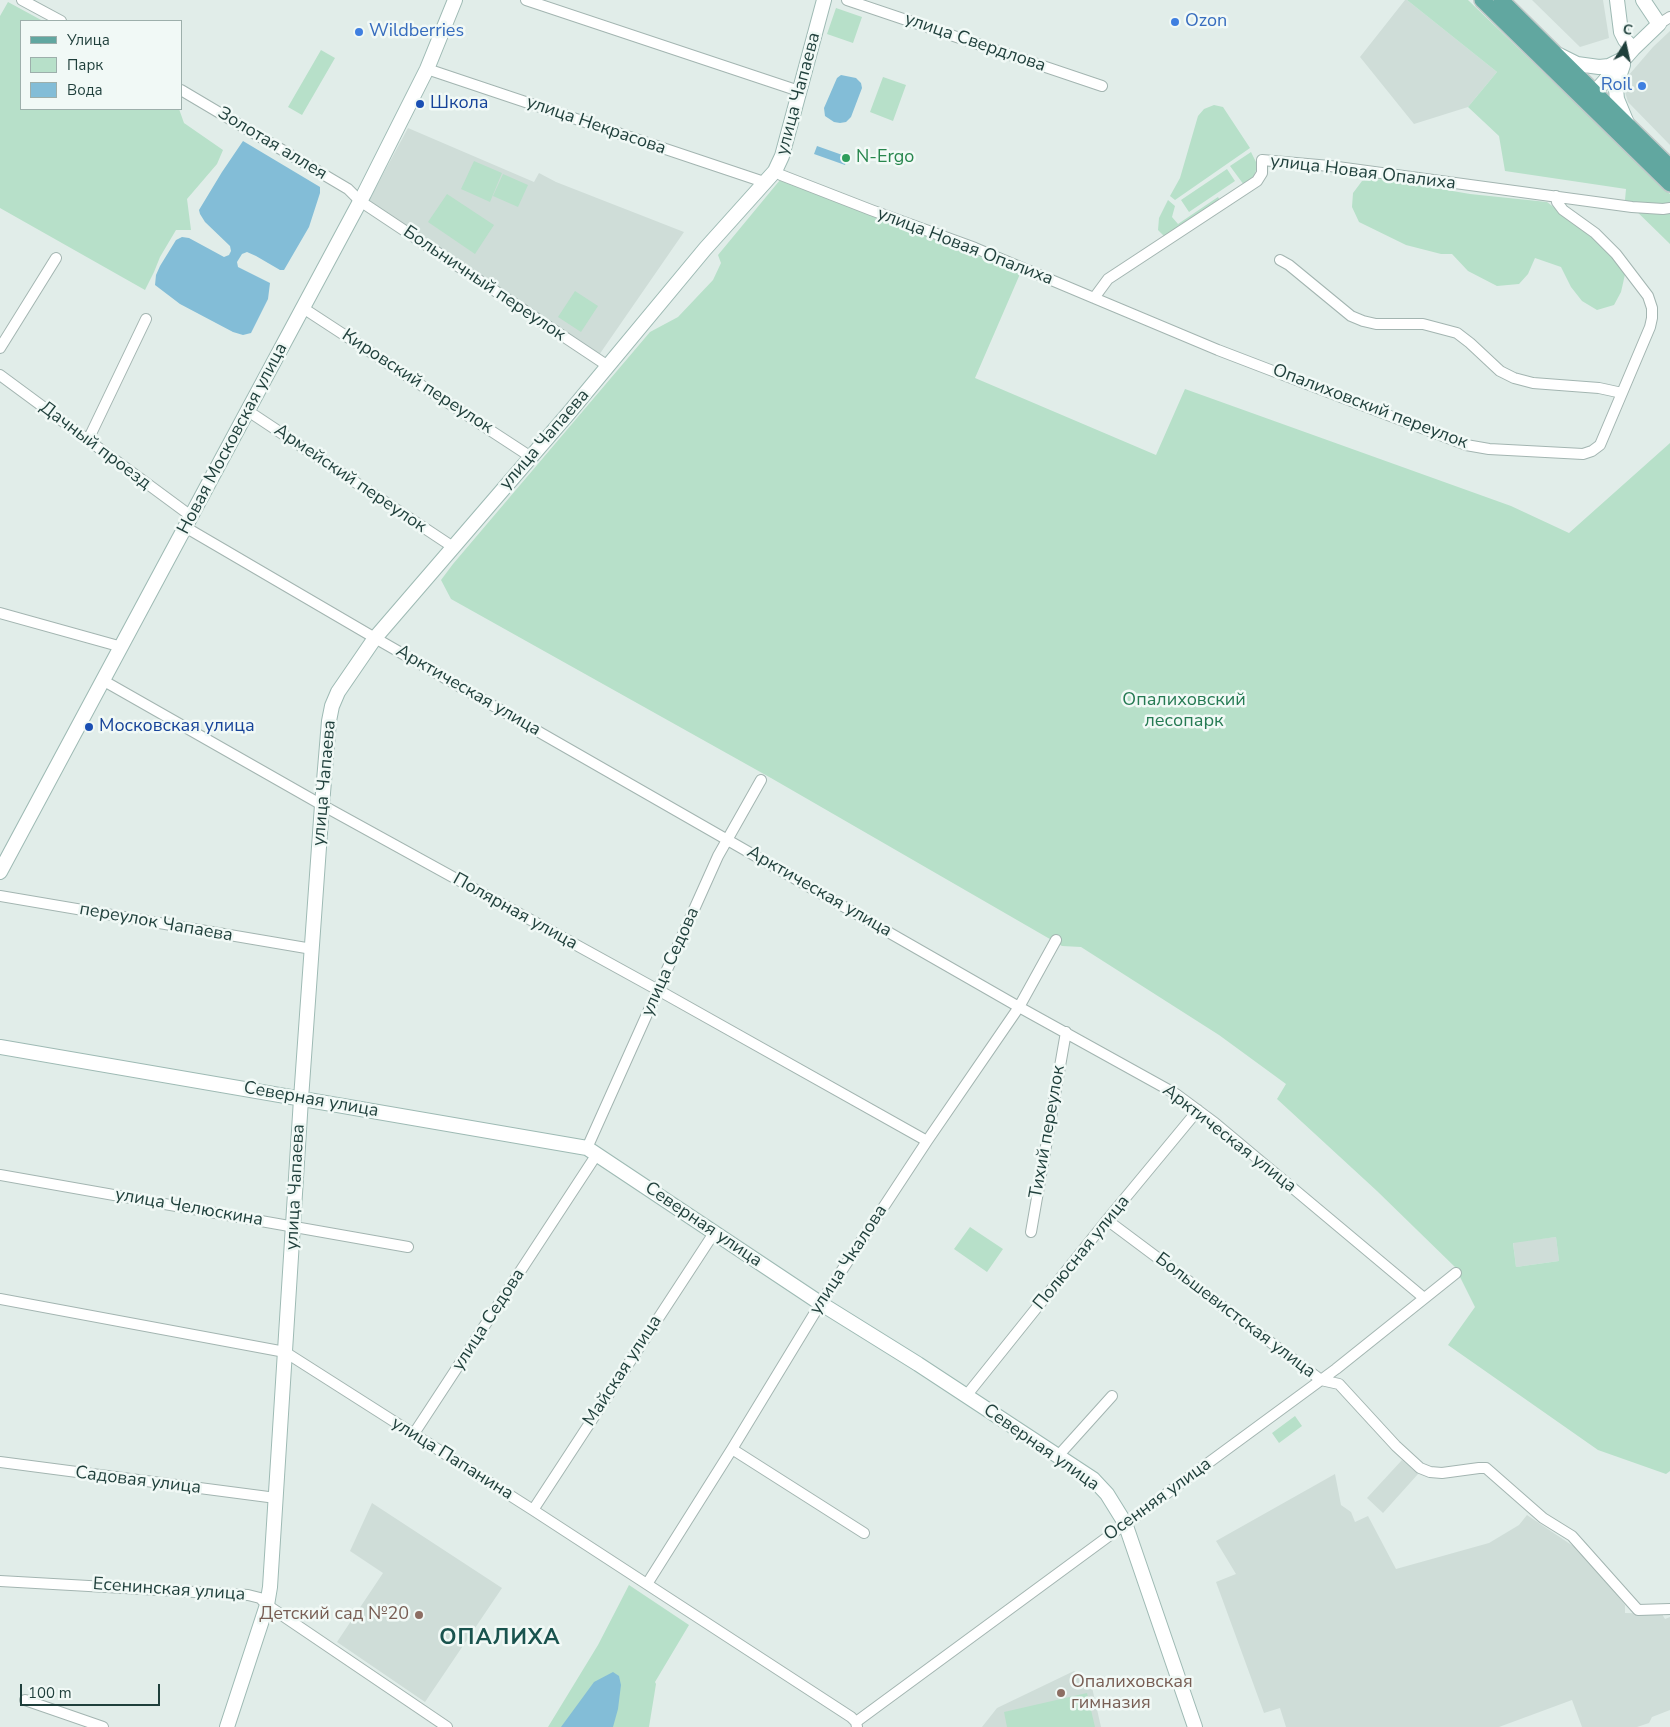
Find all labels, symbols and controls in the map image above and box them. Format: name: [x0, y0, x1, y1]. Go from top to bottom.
street label: улица Свердлова: [902, 9, 1048, 77]
place label: Ozon: [1185, 11, 1227, 33]
marker: Ozon: [1169, 16, 1181, 28]
legend: [20, 20, 182, 110]
north arrow: [1600, 20, 1650, 70]
text: С: [1621, 20, 1634, 40]
place label: Wildberries: [369, 21, 464, 43]
marker: Wildberries: [353, 26, 365, 38]
text: Улица: [67, 30, 110, 50]
street label: улица Чапаева: [772, 30, 826, 158]
text: Парк: [67, 55, 103, 75]
place label: Roil: [1601, 75, 1632, 97]
text: Вода: [67, 80, 103, 100]
marker: Roil: [1636, 80, 1648, 92]
street label: улица Некрасова: [523, 92, 669, 160]
place label: Школа: [430, 93, 488, 115]
marker: Школа: [414, 98, 426, 110]
street label: Золотая аллея: [213, 103, 331, 185]
place label: N-Ergo: [856, 147, 914, 169]
street label: улица Новая Опалиха: [1269, 151, 1457, 195]
marker: N-Ergo: [840, 152, 852, 164]
street label: улица Новая Опалиха: [874, 203, 1056, 291]
street label: Больничный переулок: [399, 222, 569, 346]
street label: Кировский переулок: [337, 325, 497, 439]
street label: Новая Московская улица: [173, 340, 293, 538]
street label: Опалиховский переулок: [1269, 360, 1471, 454]
street label: улица Чапаева: [495, 385, 595, 495]
street label: Дачный проезд: [35, 397, 155, 495]
street label: Армейский переулок: [270, 420, 430, 538]
street label: Арктическая улица: [392, 641, 544, 741]
park label: Опалиховский лесопарк: [1122, 690, 1246, 732]
place label: Московская улица: [99, 716, 255, 738]
street label: улица Чапаева: [309, 719, 341, 847]
marker: Московская улица: [83, 721, 95, 733]
street label: Арктическая улица: [743, 842, 895, 942]
street label: Полярная улица: [449, 869, 581, 955]
street label: переулок Чапаева: [78, 899, 234, 947]
street label: улица Седова: [637, 904, 705, 1020]
street label: Тихий переулок: [1026, 1064, 1070, 1200]
street label: Северная улица: [242, 1077, 380, 1123]
street label: Арктическая улица: [1158, 1080, 1300, 1198]
street label: улица Чапаева: [282, 1123, 310, 1251]
street label: Северная улица: [640, 1178, 766, 1272]
street label: улица Челюскина: [113, 1184, 265, 1232]
street label: Полюсная улица: [1029, 1191, 1135, 1315]
street label: улица Чкалова: [806, 1201, 892, 1319]
street label: Большевистская улица: [1151, 1249, 1319, 1383]
street label: улица Седова: [448, 1265, 530, 1375]
street label: Майская улица: [579, 1312, 667, 1430]
street label: Северная улица: [979, 1400, 1103, 1496]
street label: улица Папанина: [387, 1413, 517, 1505]
street label: Осенняя улица: [1100, 1454, 1216, 1546]
street label: Садовая улица: [74, 1463, 202, 1499]
street label: Есенинская улица: [92, 1574, 246, 1606]
place label: Детский сад №20: [259, 1604, 409, 1626]
marker: Детский сад №20: [413, 1609, 425, 1621]
district label: ОПАЛИХА: [438, 1626, 562, 1652]
place label: Опалиховская гимназия: [1071, 1672, 1193, 1715]
scale bar: [22, 1674, 162, 1706]
text: 100 m: [28, 1683, 72, 1703]
marker: Опалиховская гимназия: [1055, 1687, 1067, 1699]

